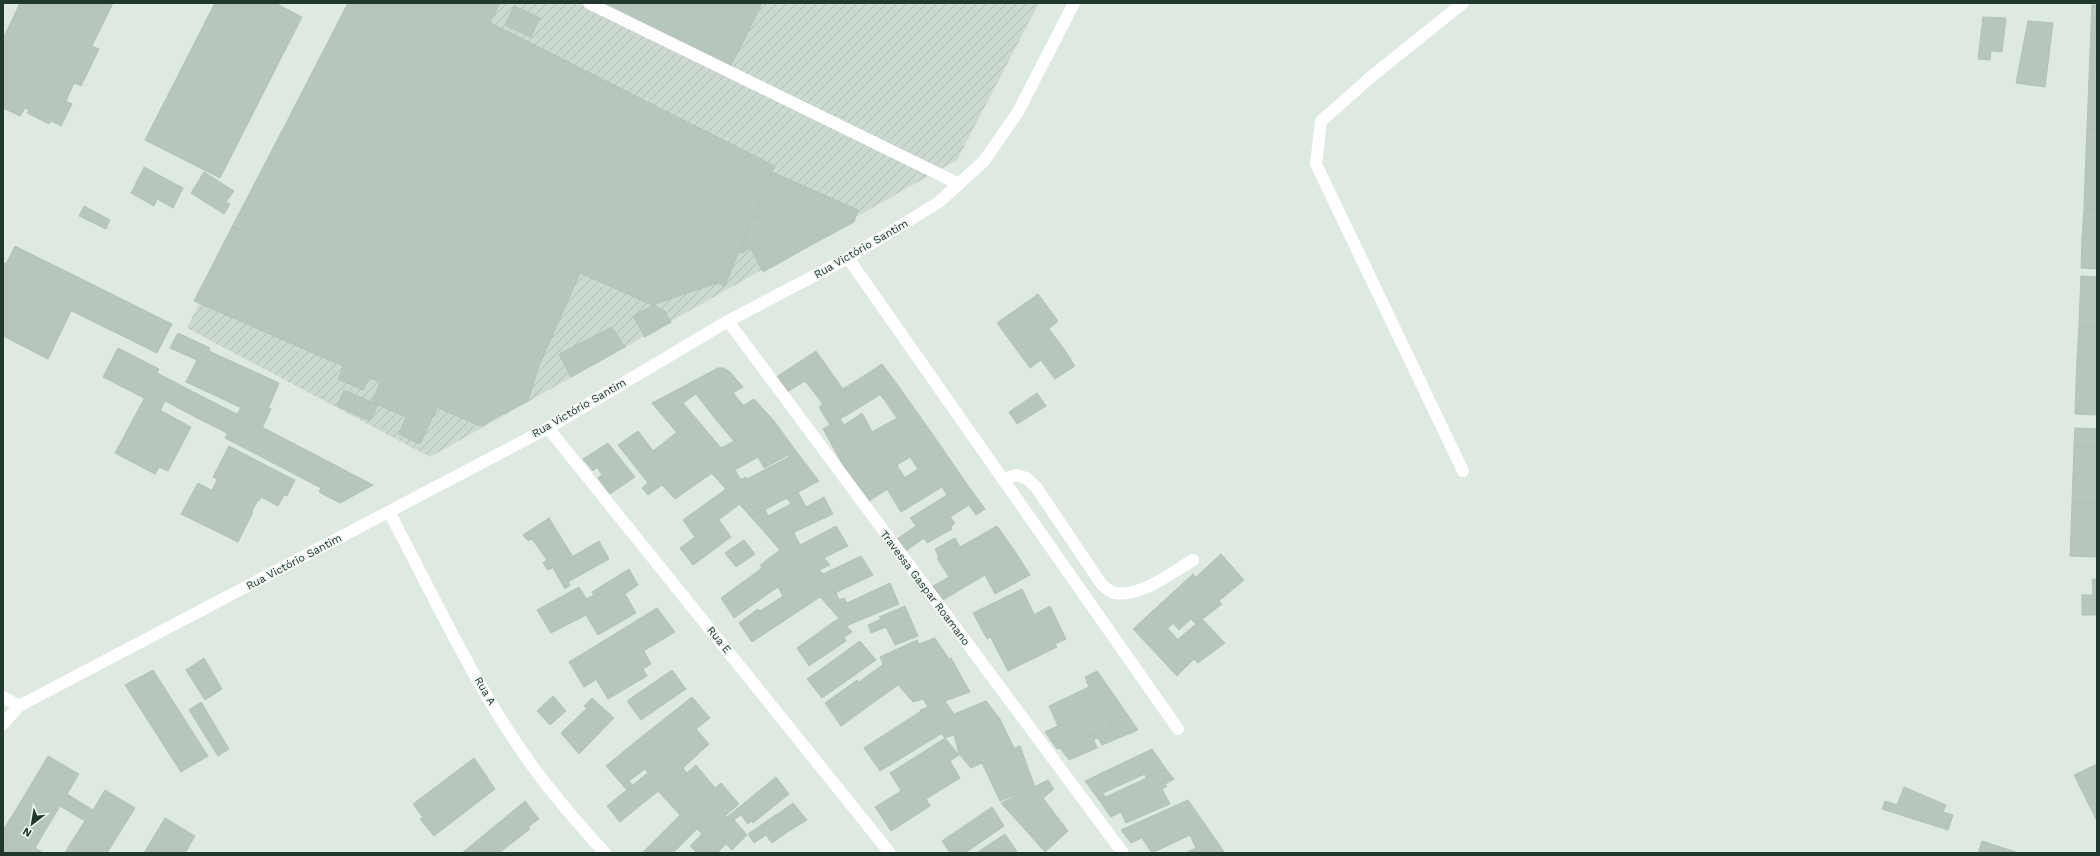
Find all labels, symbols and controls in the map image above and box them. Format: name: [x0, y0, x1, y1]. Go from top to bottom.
street label: Rua Victório Santim: [812, 217, 910, 281]
street label: Rua Victório Santim: [530, 376, 628, 440]
street label: Travessa Gaspar Roamano: [877, 528, 973, 648]
street label: Rua Victório Santim: [244, 531, 344, 593]
street label: Rua E: [704, 624, 734, 656]
street label: Rua A: [472, 675, 498, 707]
north arrow: [12, 804, 52, 844]
text: N: [20, 824, 34, 840]

